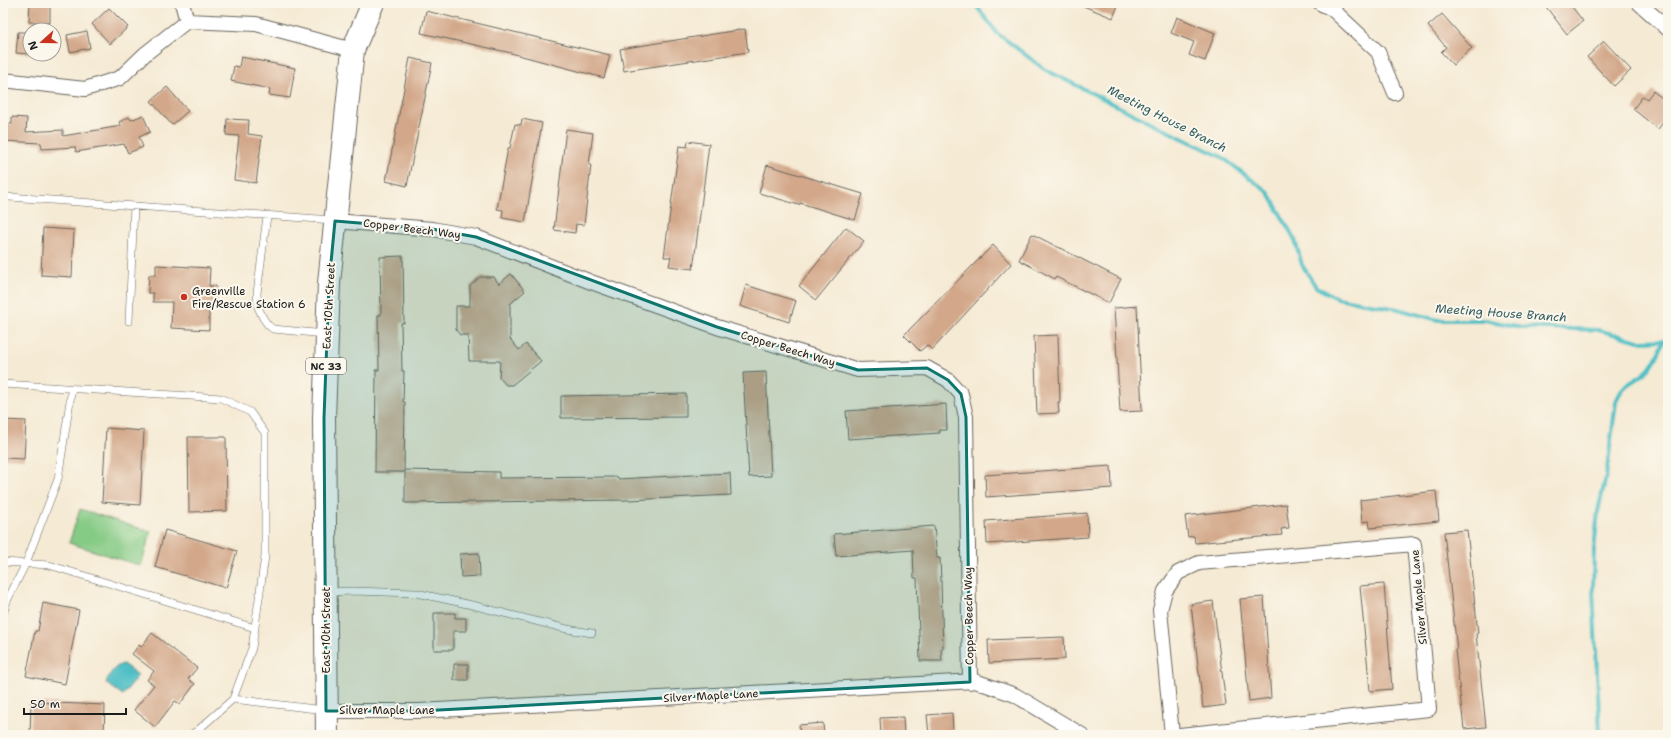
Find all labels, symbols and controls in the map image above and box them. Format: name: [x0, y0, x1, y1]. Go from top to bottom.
north arrow: [22, 22, 62, 62]
text: N: [24, 38, 42, 52]
water label: Meeting House Branch: [1105, 82, 1229, 156]
street label: Copper Beech Way: [362, 216, 462, 242]
street label: East 10th Street: [319, 262, 339, 350]
place label: Greenville Fire/Rescue Station 6: [192, 284, 306, 312]
marker: Greenville Fire/Rescue Station 6: [179, 292, 189, 302]
water label: Meeting House Branch: [1435, 300, 1567, 326]
street label: Copper Beech Way: [739, 327, 837, 371]
road number: NC 33: [306, 358, 346, 374]
street label: Silver Maple Lane: [1407, 549, 1431, 645]
street label: Copper Beech Way: [961, 567, 977, 665]
street label: East 10th Street: [319, 586, 334, 673]
street label: Silver Maple Lane: [663, 686, 759, 706]
scale bar: [24, 690, 126, 716]
text: 50 m: [30, 696, 60, 712]
street label: Silver Maple Lane: [339, 703, 435, 718]

